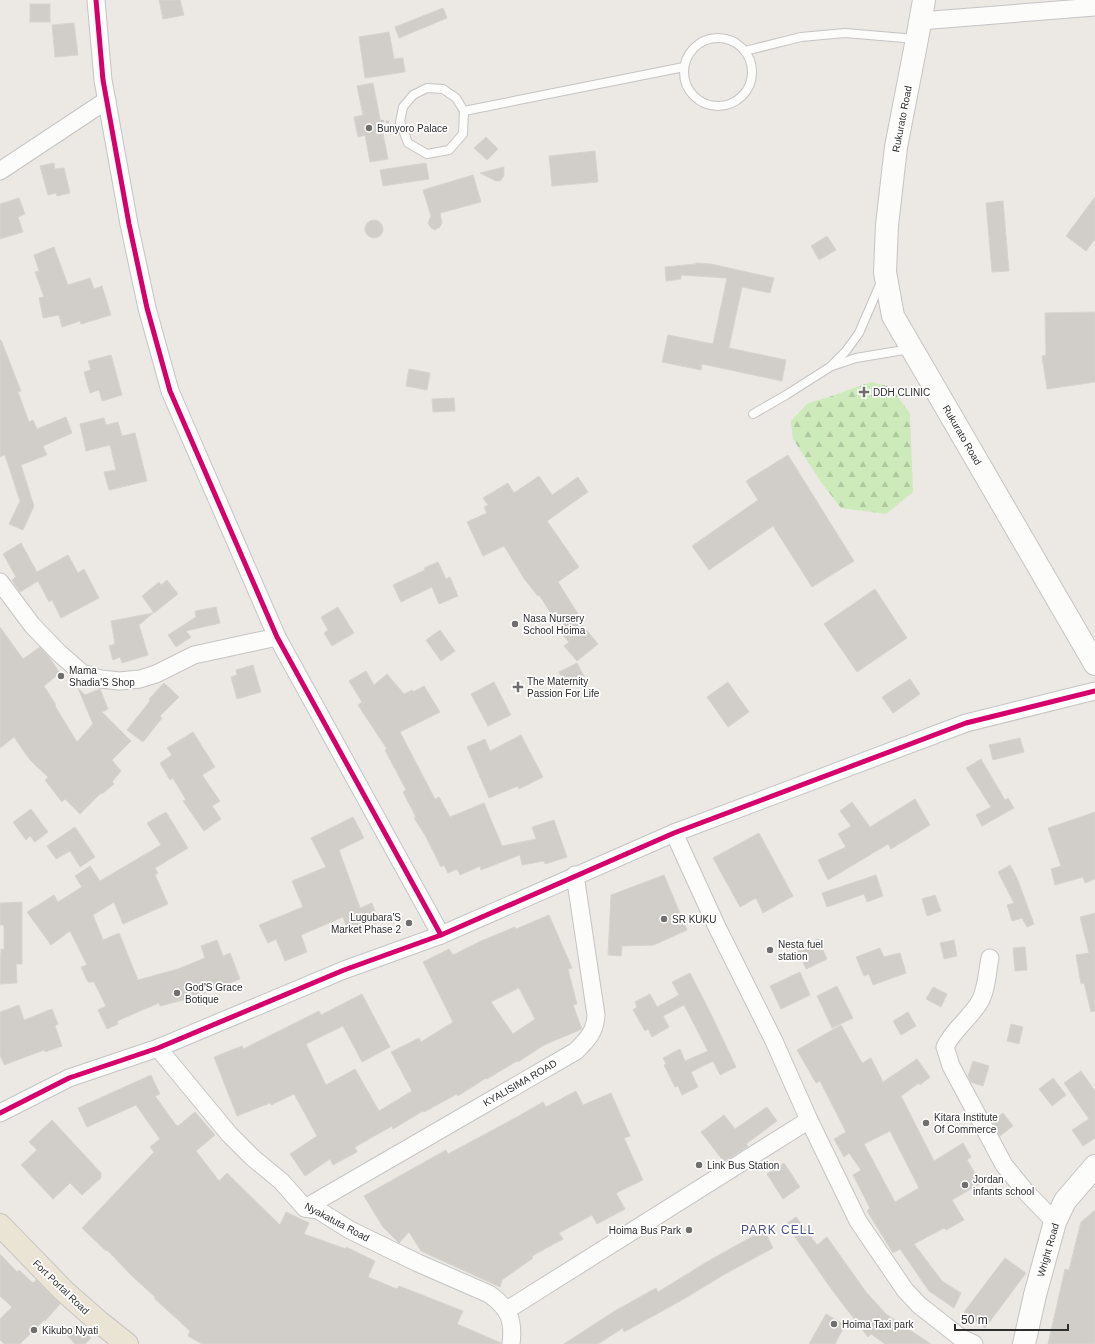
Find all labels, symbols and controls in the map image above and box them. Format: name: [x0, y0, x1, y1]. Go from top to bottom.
street label: Rukurato Road: [890, 85, 914, 153]
marker: Bunyoro Palace: [364, 123, 374, 133]
place label: Bunyoro Palace: [377, 123, 448, 134]
marker: DDH CLINIC: [858, 386, 870, 398]
place label: DDH CLINIC: [873, 387, 930, 398]
street label: Rukurato Road: [940, 403, 984, 467]
place label: Nasa Nursery School Hoima: [523, 613, 586, 636]
marker: Nasa Nursery School Hoima: [510, 619, 520, 629]
place label: Mama Shadia'S Shop: [69, 665, 135, 688]
marker: Mama Shadia'S Shop: [56, 671, 66, 681]
place label: The Maternity Passion For Life: [527, 676, 600, 699]
marker: The Maternity Passion For Life: [512, 681, 524, 693]
place label: Lugubara'S Market Phase 2: [331, 912, 401, 935]
marker: SR KUKU: [659, 914, 669, 924]
place label: SR KUKU: [672, 914, 716, 925]
marker: Lugubara'S Market Phase 2: [404, 918, 414, 928]
place label: Nesta fuel station: [778, 939, 823, 962]
marker: Nesta fuel station: [765, 945, 775, 955]
place label: God'S Grace Botique: [185, 982, 243, 1005]
marker: God'S Grace Botique: [172, 988, 182, 998]
street label: KYALISIMA ROAD: [481, 1057, 559, 1109]
place label: Kitara Institute Of Commerce: [934, 1112, 998, 1135]
marker: Kitara Institute Of Commerce: [921, 1118, 931, 1128]
marker: Link Bus Station: [694, 1160, 704, 1170]
place label: Link Bus Station: [707, 1160, 779, 1171]
place label: Jordan infants school: [973, 1174, 1034, 1197]
marker: Jordan infants school: [960, 1180, 970, 1190]
street label: Nyakatuta Road: [303, 1200, 371, 1244]
street label: Wright Road: [1035, 1222, 1061, 1278]
district label: PARK CELL: [741, 1223, 815, 1237]
place label: Hoima Bus Park: [609, 1225, 682, 1236]
marker: Hoima Bus Park: [684, 1225, 694, 1235]
street label: Fort Portal Road: [31, 1258, 91, 1316]
scale bar: [955, 1306, 1068, 1332]
text: 50 m: [961, 1313, 988, 1327]
marker: Hoima Taxi park: [829, 1319, 839, 1329]
place label: Hoima Taxi park: [842, 1319, 915, 1330]
marker: Kikubo Nyati: [29, 1325, 39, 1335]
place label: Kikubo Nyati: [42, 1325, 98, 1336]

